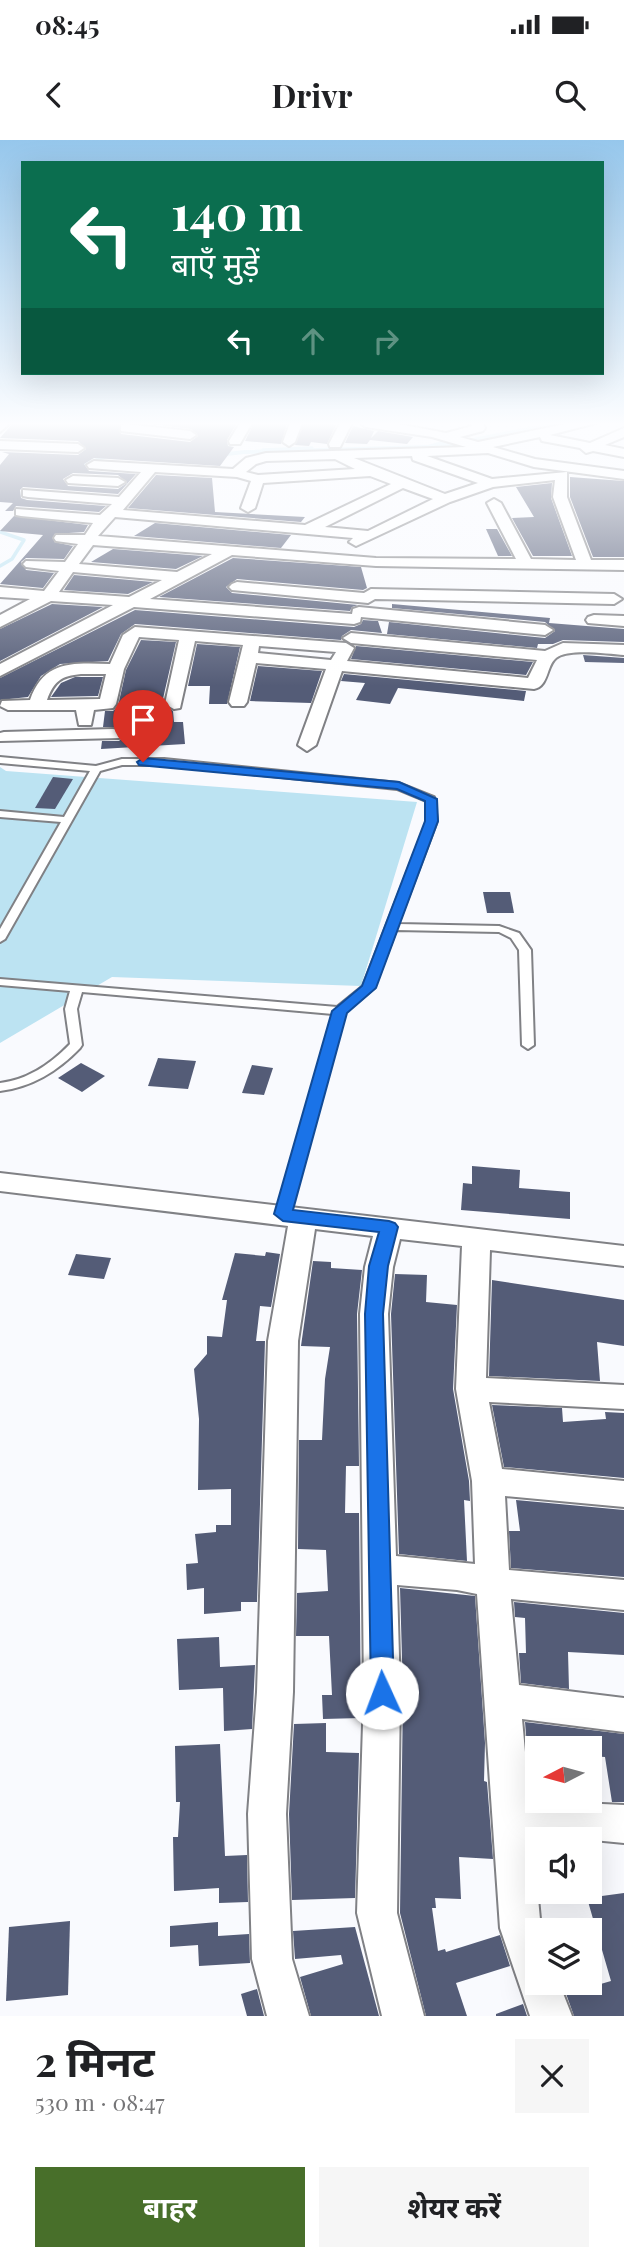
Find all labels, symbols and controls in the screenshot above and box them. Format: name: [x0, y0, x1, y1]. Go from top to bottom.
text: 08:45: [35, 7, 100, 42]
text: Drivr: [272, 73, 352, 116]
icon: back: [35, 76, 73, 114]
icon: search: [551, 76, 589, 114]
text: 140 m: [171, 178, 303, 243]
icon: left: [56, 189, 147, 280]
text: बाएँ मुड़ें: [171, 241, 259, 284]
icon: left: [221, 322, 259, 360]
icon: ahead: [294, 322, 332, 360]
icon: right: [367, 322, 405, 360]
pin: [113, 690, 173, 762]
icon: arrive: [124, 701, 162, 739]
position arrow: [345, 1656, 419, 1730]
north arrow: [525, 1736, 602, 1813]
map controls: [525, 1736, 602, 1995]
button: sound: [525, 1827, 602, 1904]
button: layers: [525, 1918, 602, 1995]
text: 2 मिनट: [35, 2032, 154, 2088]
button: close: [515, 2039, 589, 2113]
text: 530 m · 08:47: [35, 2086, 165, 2117]
button: बाहर: [35, 2167, 305, 2247]
button: शेयर करें: [319, 2167, 589, 2247]

